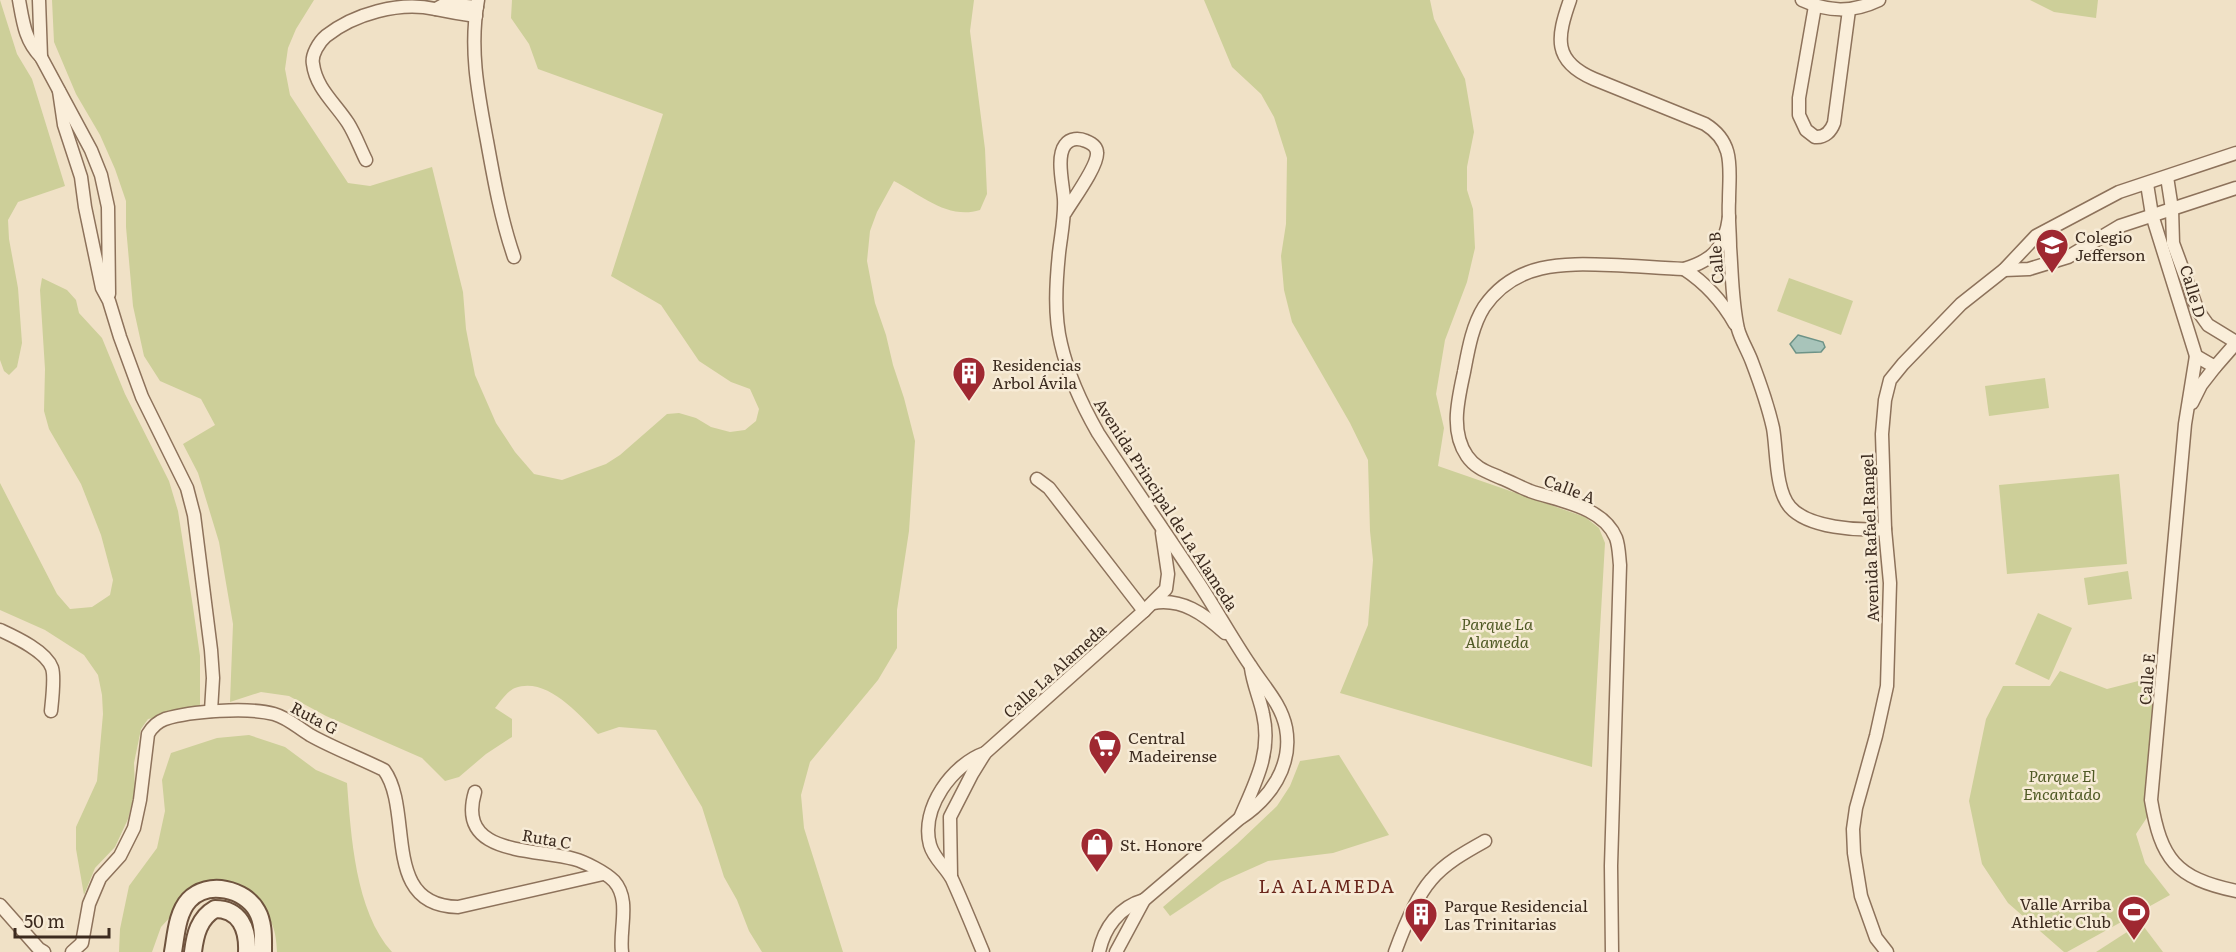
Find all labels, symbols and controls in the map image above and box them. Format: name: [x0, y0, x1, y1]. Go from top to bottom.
place label: Colegio Jefferson: [2075, 224, 2146, 266]
school or university icon: Colegio Jefferson: [2034, 227, 2070, 274]
street label: Calle B: [1701, 231, 1729, 285]
street label: Calle D: [2175, 262, 2213, 320]
place label: Residencias Arbol Ávila: [992, 352, 1081, 394]
building icon: Residencias Arbol Ávila: [951, 355, 987, 402]
street label: Avenida Principal de La Alameda: [1089, 393, 1245, 615]
street label: Avenida Rafael Rangel: [1854, 453, 1884, 623]
street label: Calle A: [1541, 467, 1599, 509]
park label: Parque La Alameda: [1461, 611, 1534, 653]
street label: Calle La Alameda: [997, 617, 1111, 723]
street label: Calle E: [2132, 652, 2160, 706]
street label: Ruta G: [287, 694, 343, 740]
place label: Central Madeirense: [1128, 725, 1217, 767]
supermarket icon: Central Madeirense: [1087, 728, 1123, 775]
park label: Parque El Encantado: [2023, 763, 2101, 805]
street label: Ruta C: [520, 822, 574, 854]
shop icon: St. Honore: [1079, 826, 1115, 873]
place label: St. Honore: [1120, 832, 1202, 856]
district label: LA ALAMEDA: [1259, 872, 1395, 899]
place label: Valle Arriba Athletic Club: [2011, 891, 2111, 933]
place label: Parque Residencial Las Trinitarias: [1444, 893, 1588, 935]
sports icon: Valle Arriba Athletic Club: [2116, 894, 2152, 941]
building icon: Parque Residencial Las Trinitarias: [1403, 896, 1439, 943]
scale bar: [15, 901, 110, 939]
text: 50 m: [24, 907, 65, 934]

